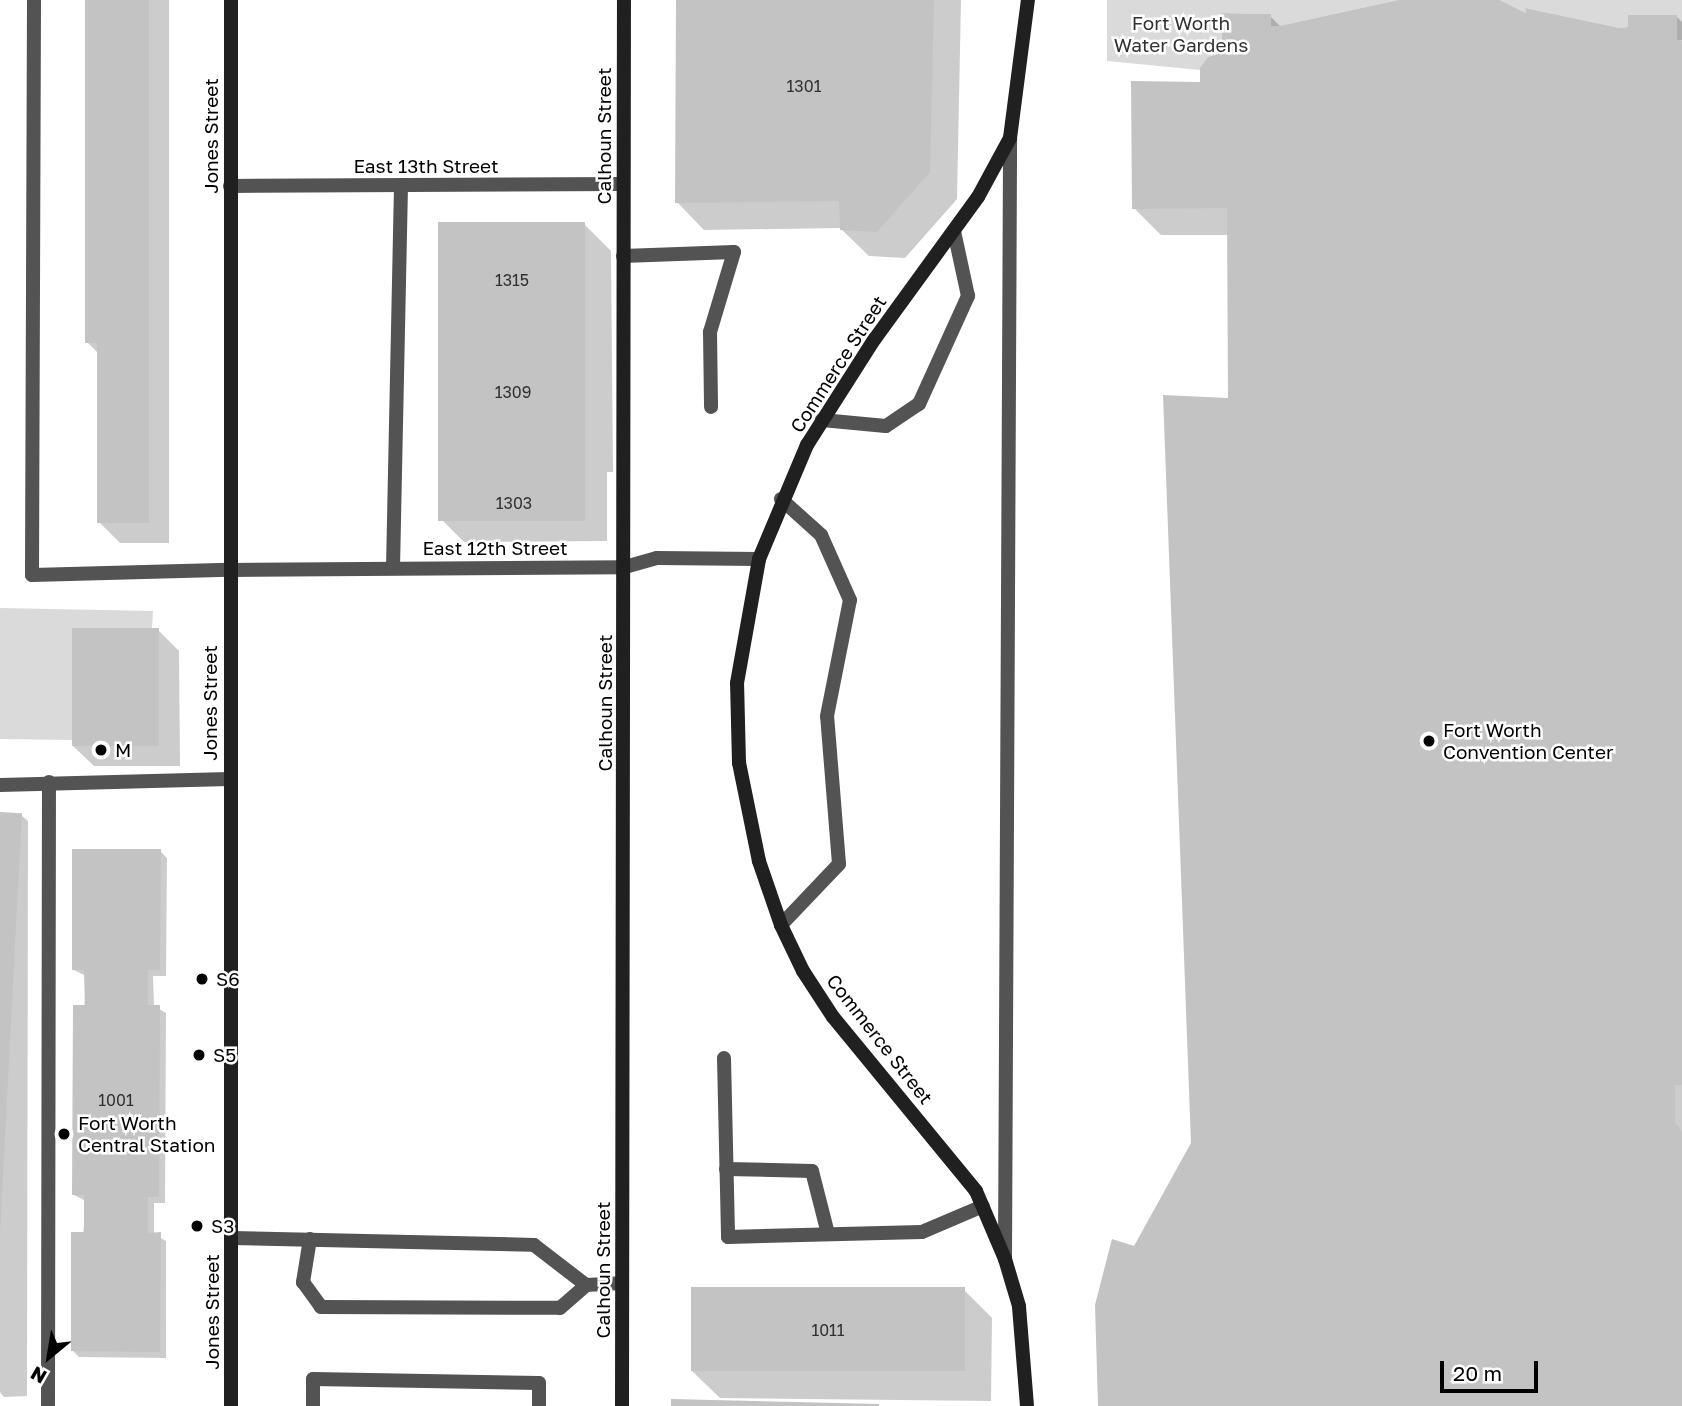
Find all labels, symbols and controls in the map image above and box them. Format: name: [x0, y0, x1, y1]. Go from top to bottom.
park label: Fort Worth Water Gardens: [1114, 12, 1248, 56]
street label: Calhoun Street: [593, 68, 615, 204]
house number: 1301: [787, 76, 821, 96]
street label: Jones Street: [200, 78, 222, 194]
street label: East 13th Street: [353, 155, 499, 177]
house number: 1315: [495, 270, 529, 290]
street label: Commerce Street: [785, 291, 891, 437]
house number: 1309: [495, 382, 531, 402]
house number: 1303: [496, 493, 532, 513]
street label: East 12th Street: [422, 537, 568, 559]
street label: Calhoun Street: [594, 635, 616, 771]
street label: Jones Street: [199, 645, 221, 761]
place label: Fort Worth Convention Center: [1443, 719, 1613, 763]
marker: Fort Worth Convention Center: [1421, 733, 1437, 749]
place label: M: [115, 739, 131, 761]
marker: M: [93, 742, 109, 758]
place label: S6: [216, 968, 240, 990]
street label: Commerce Street: [822, 970, 938, 1108]
marker: S6: [194, 971, 210, 987]
place label: S5: [213, 1044, 236, 1066]
marker: S5: [191, 1047, 207, 1063]
house number: 1001: [98, 1090, 134, 1110]
place label: Fort Worth Central Station: [78, 1112, 216, 1156]
marker: Fort Worth Central Station: [56, 1126, 72, 1142]
street label: Calhoun Street: [592, 1202, 614, 1338]
place label: S3: [211, 1215, 234, 1237]
marker: S3: [189, 1218, 205, 1234]
street label: Jones Street: [201, 1254, 223, 1370]
house number: 1011: [811, 1320, 845, 1340]
north arrow: [14, 1322, 84, 1392]
scale bar: [1444, 1346, 1542, 1390]
text: 20 m: [1453, 1360, 1502, 1386]
text: N: [26, 1362, 50, 1389]

